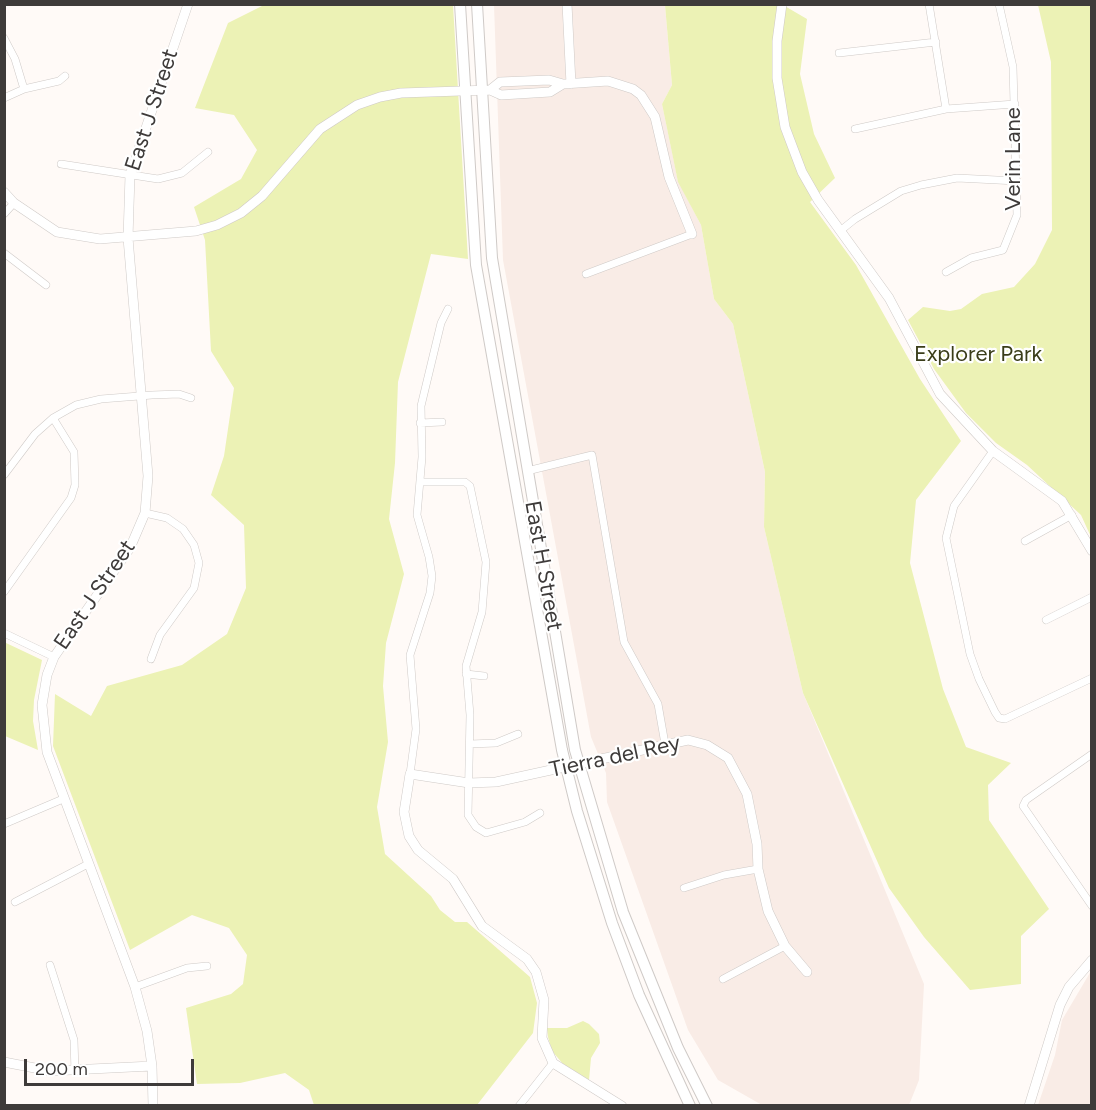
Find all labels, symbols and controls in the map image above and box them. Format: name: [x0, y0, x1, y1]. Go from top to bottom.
street label: East J Street: [120, 46, 184, 174]
street label: Verin Lane: [1001, 107, 1027, 211]
park label: Explorer Park: [914, 342, 1042, 368]
street label: East H Street: [519, 499, 567, 633]
street label: East J Street: [49, 535, 141, 655]
street label: Tierra del Rey: [547, 730, 683, 784]
scale bar: [27, 1047, 196, 1085]
text: 200 m: [35, 1058, 88, 1080]

